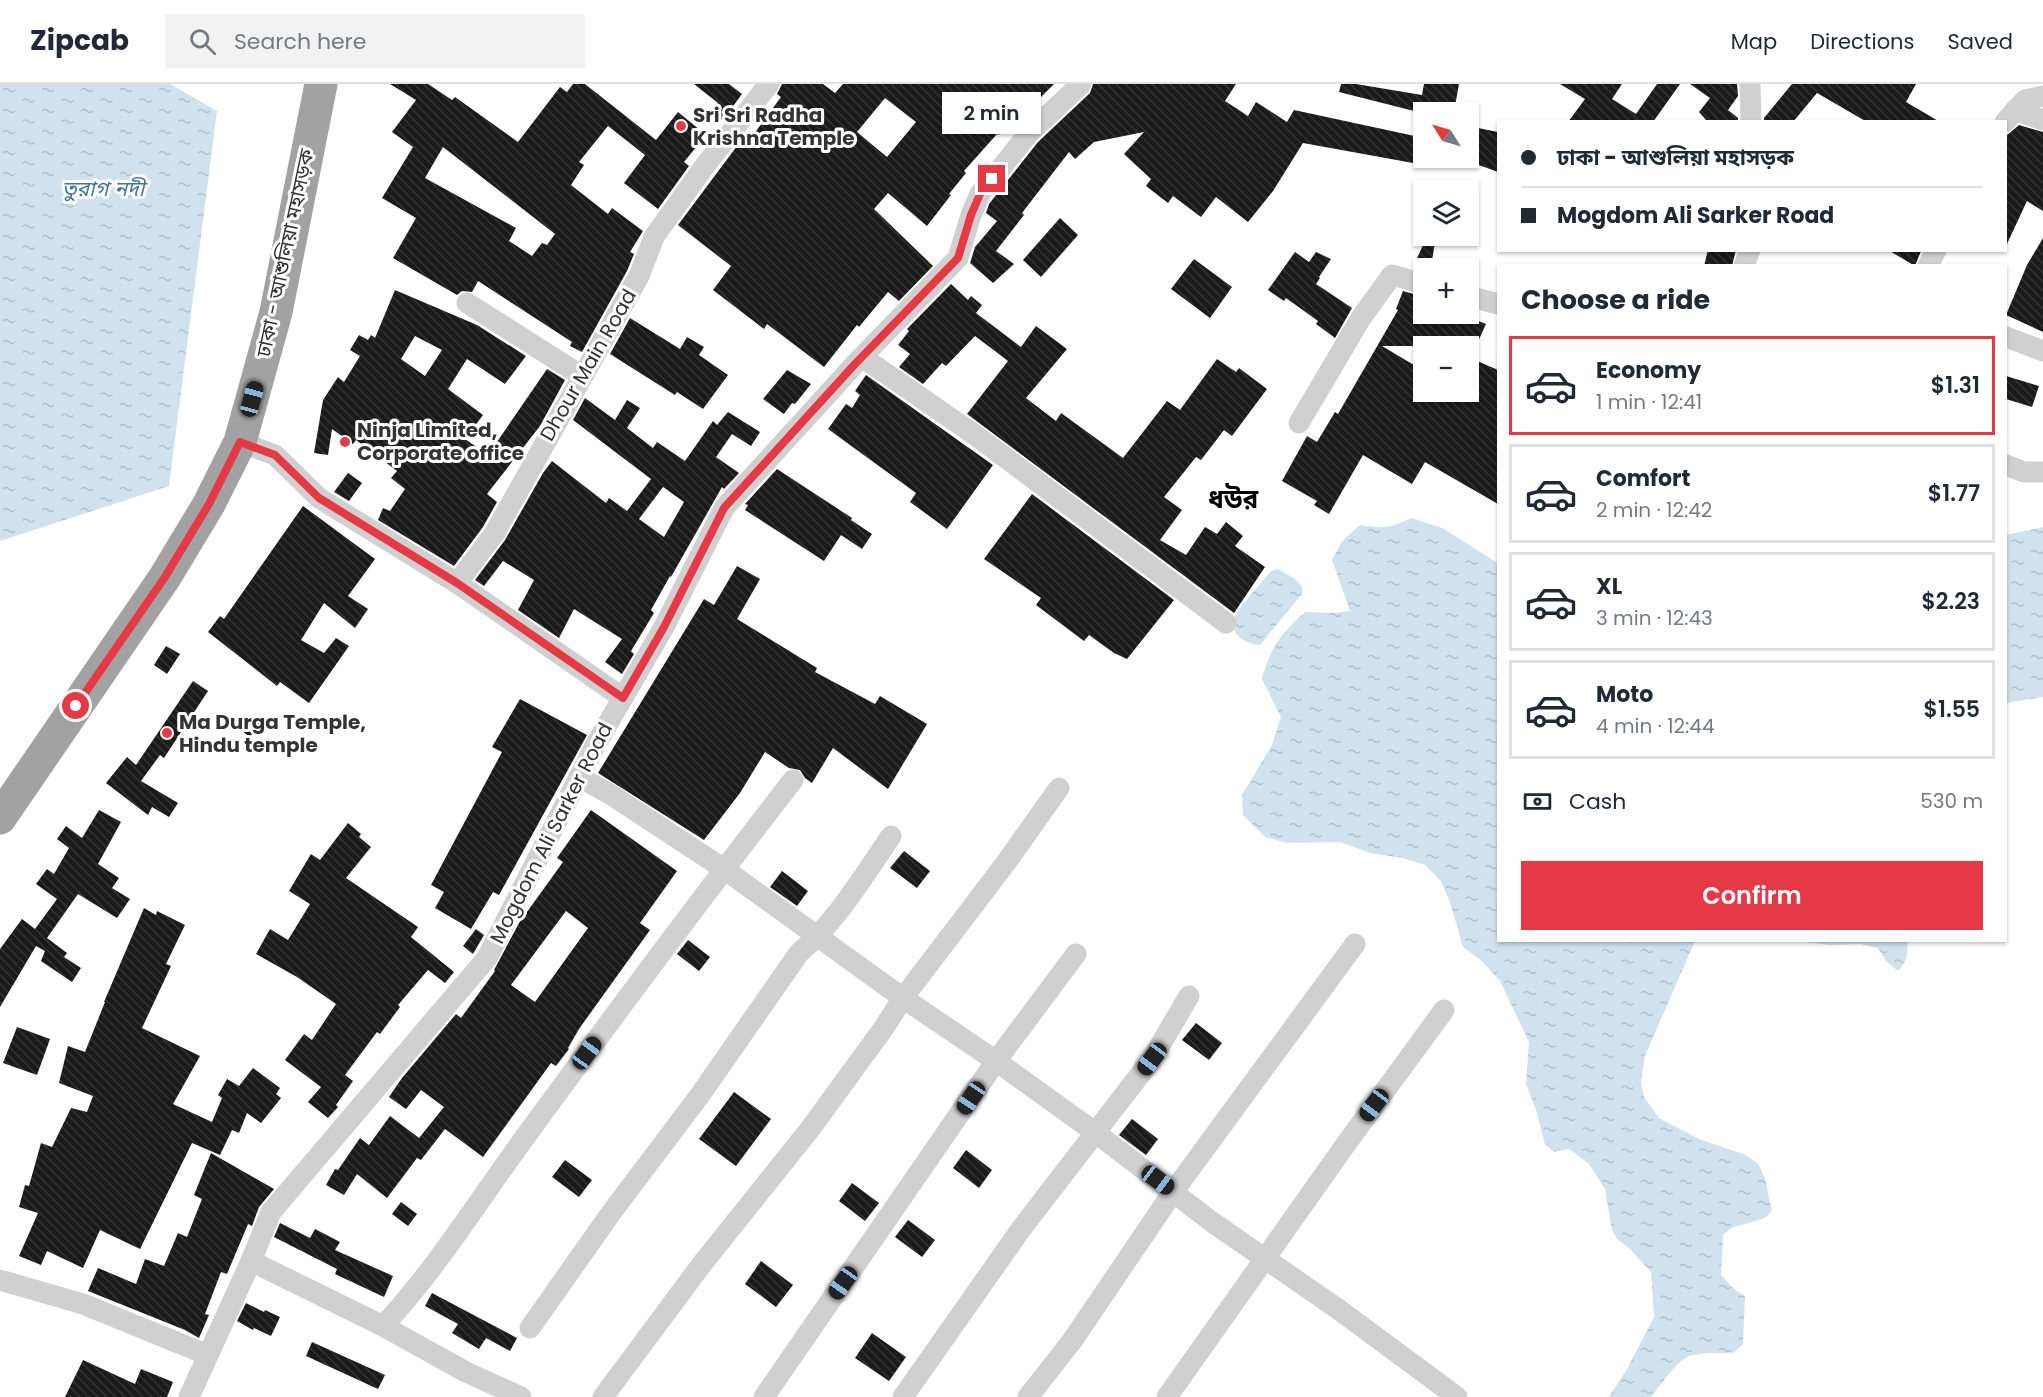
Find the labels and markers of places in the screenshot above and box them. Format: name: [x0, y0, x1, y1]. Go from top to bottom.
place label: Sri Sri Radha Krishna Temple: [693, 101, 854, 152]
marker: Sri Sri Radha Krishna Temple: [674, 119, 688, 133]
place label: Ninja Limited, Corporate office: [357, 416, 524, 467]
marker: Ninja Limited, Corporate office: [338, 435, 352, 449]
place label: Ma Durga Temple, Hindu temple: [179, 708, 366, 759]
marker: Ma Durga Temple, Hindu temple: [160, 726, 174, 740]

